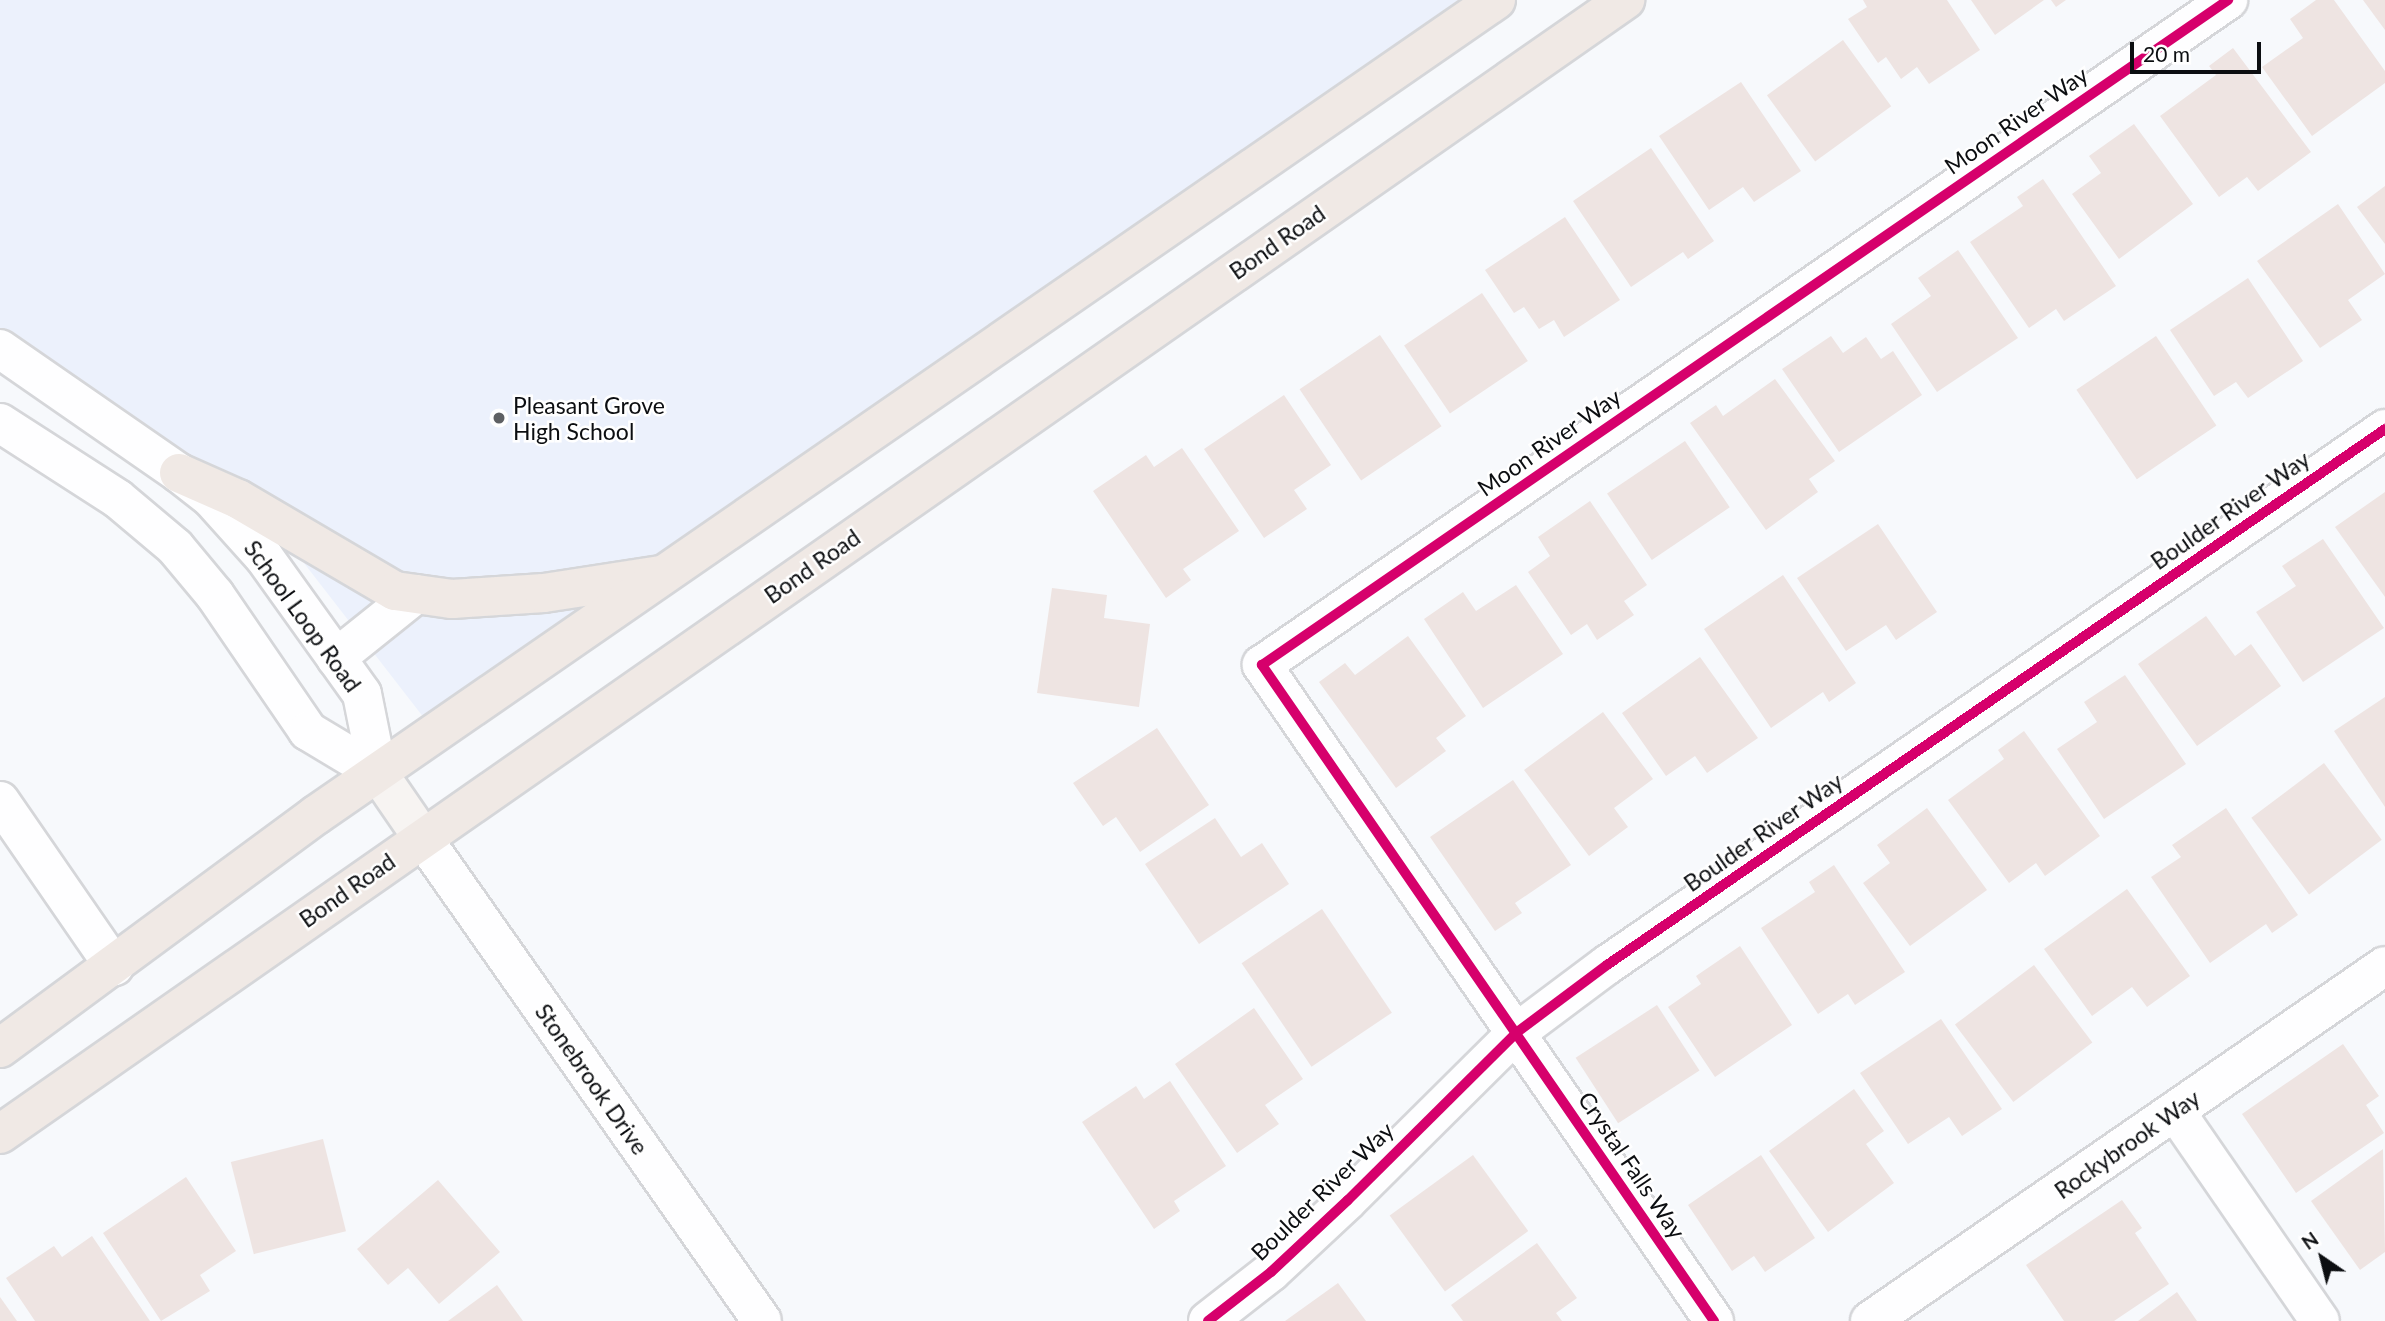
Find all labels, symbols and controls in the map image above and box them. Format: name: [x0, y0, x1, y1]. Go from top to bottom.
scale bar: [2133, 28, 2264, 72]
text: 20 m: [2143, 41, 2190, 66]
street label: Moon River Way: [1939, 60, 2093, 180]
street label: Bond Road: [1224, 199, 1330, 285]
street label: Moon River Way: [1472, 382, 1626, 502]
place label: Pleasant Grove High School: [513, 391, 665, 445]
marker: Pleasant Grove High School: [491, 410, 507, 426]
street label: Boulder River Way: [2145, 445, 2315, 575]
street label: Bond Road: [759, 523, 865, 609]
street label: School Loop Road: [239, 535, 367, 697]
street label: Boulder River Way: [1678, 767, 1848, 897]
street label: Bond Road: [294, 847, 400, 933]
street label: Stonebrook Drive: [530, 998, 654, 1160]
street label: Rockybrook Way: [2049, 1084, 2205, 1204]
street label: Crystal Falls Way: [1573, 1086, 1691, 1244]
street label: Boulder River Way: [1245, 1116, 1399, 1266]
north arrow: [2287, 1223, 2357, 1293]
text: N: [2297, 1227, 2322, 1254]

